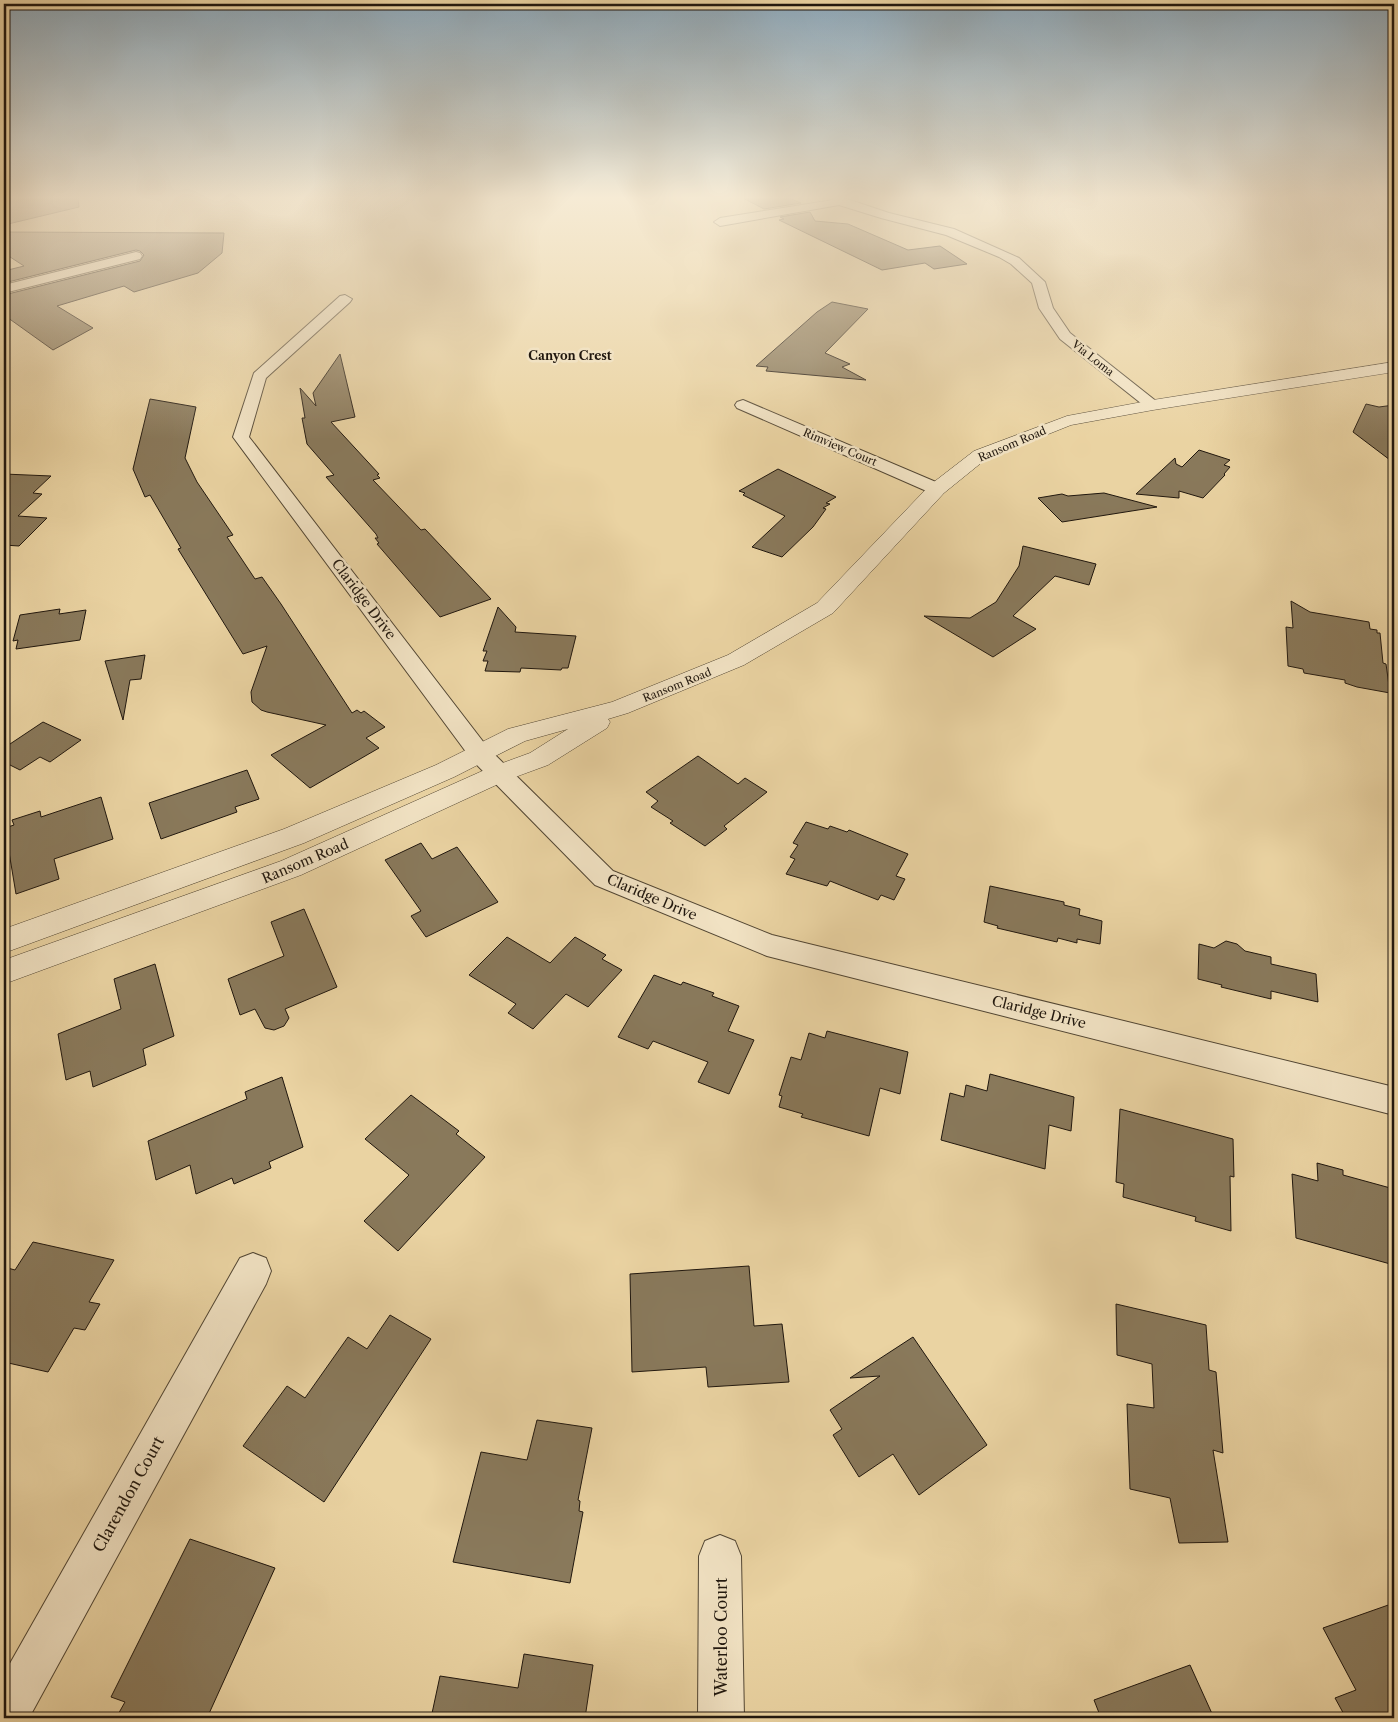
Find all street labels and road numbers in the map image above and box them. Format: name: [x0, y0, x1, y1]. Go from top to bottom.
street label: Via Loma: [1068, 337, 1117, 379]
street label: Ransom Road: [976, 423, 1048, 465]
street label: Rimview Court: [801, 425, 879, 469]
street label: Claridge Drive: [328, 555, 400, 643]
street label: Ransom Road: [641, 665, 714, 705]
street label: Ransom Road: [259, 834, 352, 887]
street label: Claridge Drive: [604, 870, 700, 924]
street label: Claridge Drive: [990, 992, 1088, 1032]
street label: Clarendon Court: [88, 1432, 168, 1555]
street label: Waterloo Court: [711, 1577, 731, 1697]

